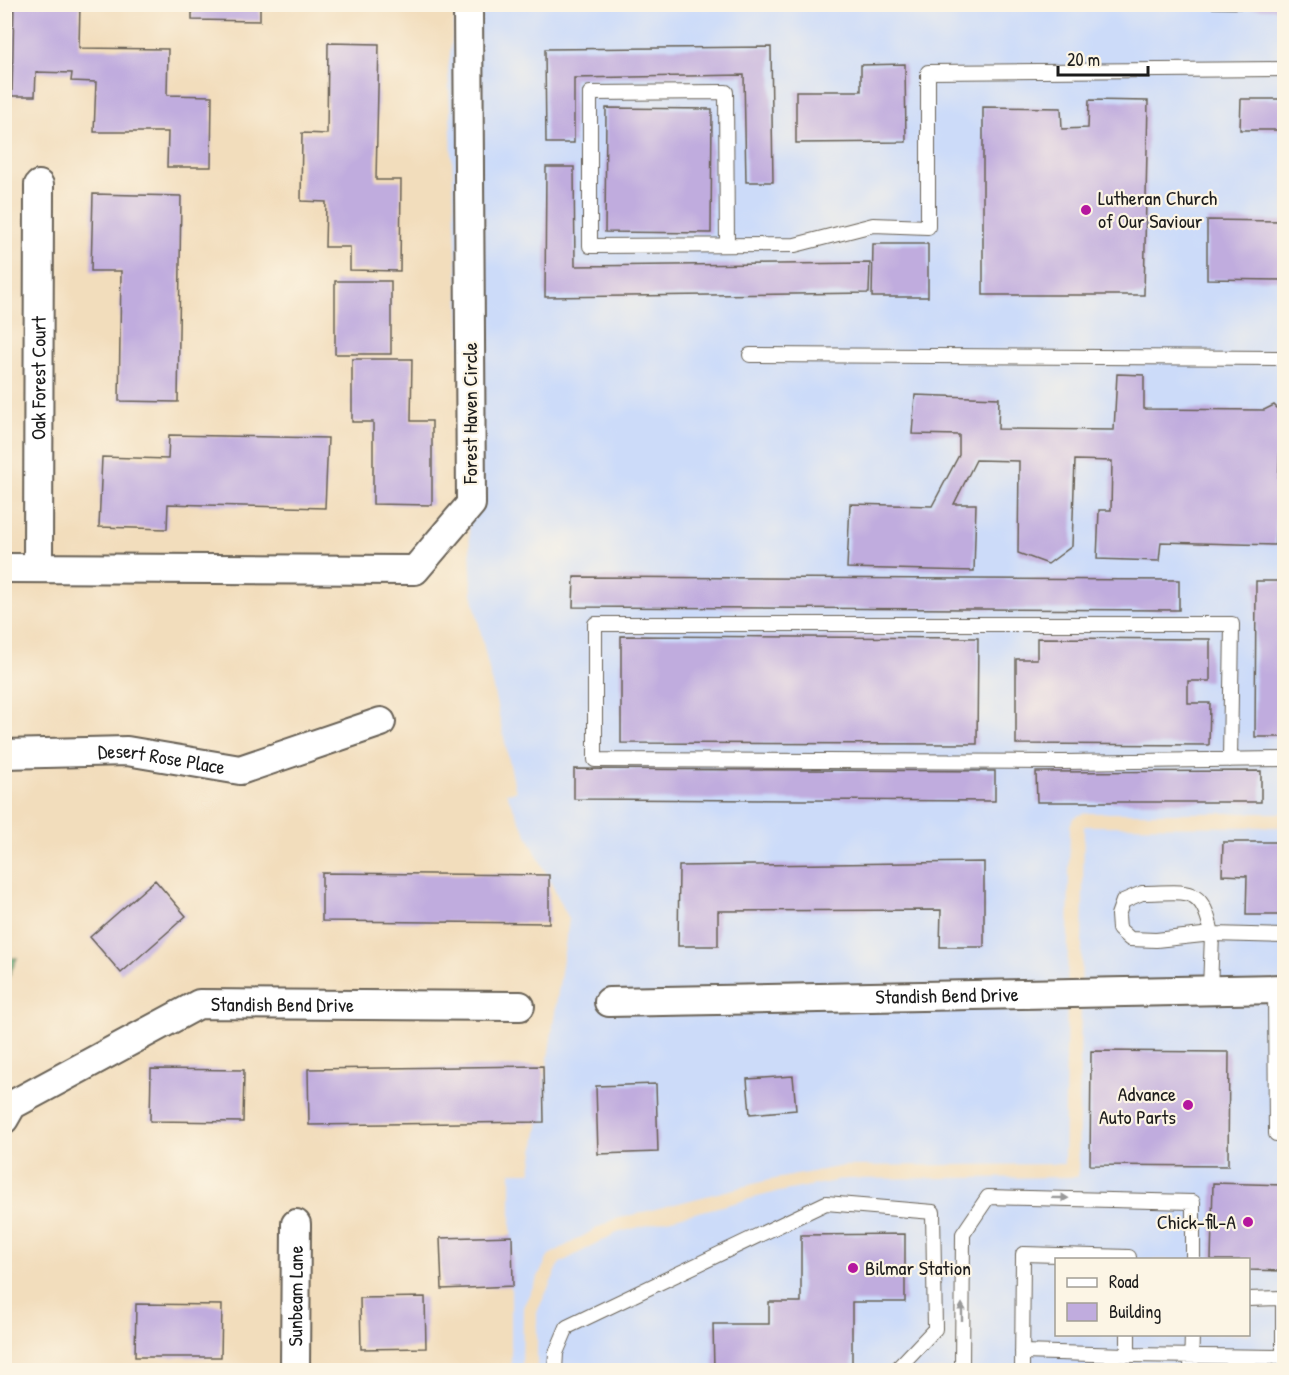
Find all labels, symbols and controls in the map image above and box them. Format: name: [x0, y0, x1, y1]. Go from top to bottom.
scale bar: [1058, 39, 1148, 77]
text: 20 m: [1067, 47, 1100, 72]
place label: Lutheran Church of Our Saviour: [1098, 184, 1217, 234]
marker: Lutheran Church of Our Saviour: [1079, 203, 1093, 217]
street label: Oak Forest Court: [24, 315, 52, 440]
street label: Forest Haven Circle: [456, 342, 483, 485]
street label: Desert Rose Place: [97, 737, 227, 780]
street label: Standish Bend Drive: [875, 980, 1019, 1010]
street label: Standish Bend Drive: [211, 990, 354, 1018]
place label: Advance Auto Parts: [1099, 1080, 1176, 1130]
marker: Advance Auto Parts: [1181, 1098, 1195, 1112]
one-way arrow: [1050, 1194, 1069, 1203]
place label: Chick-fil-A: [1157, 1208, 1236, 1235]
marker: Chick-fil-A: [1241, 1215, 1255, 1229]
street label: Sunbeam Lane: [281, 1245, 309, 1347]
place label: Bilmar Station: [865, 1254, 971, 1281]
legend: [1055, 1258, 1250, 1336]
marker: Bilmar Station: [846, 1261, 860, 1275]
text: Road: [1109, 1269, 1139, 1294]
text: Building: [1109, 1299, 1161, 1324]
one-way arrow: [957, 1303, 967, 1322]

